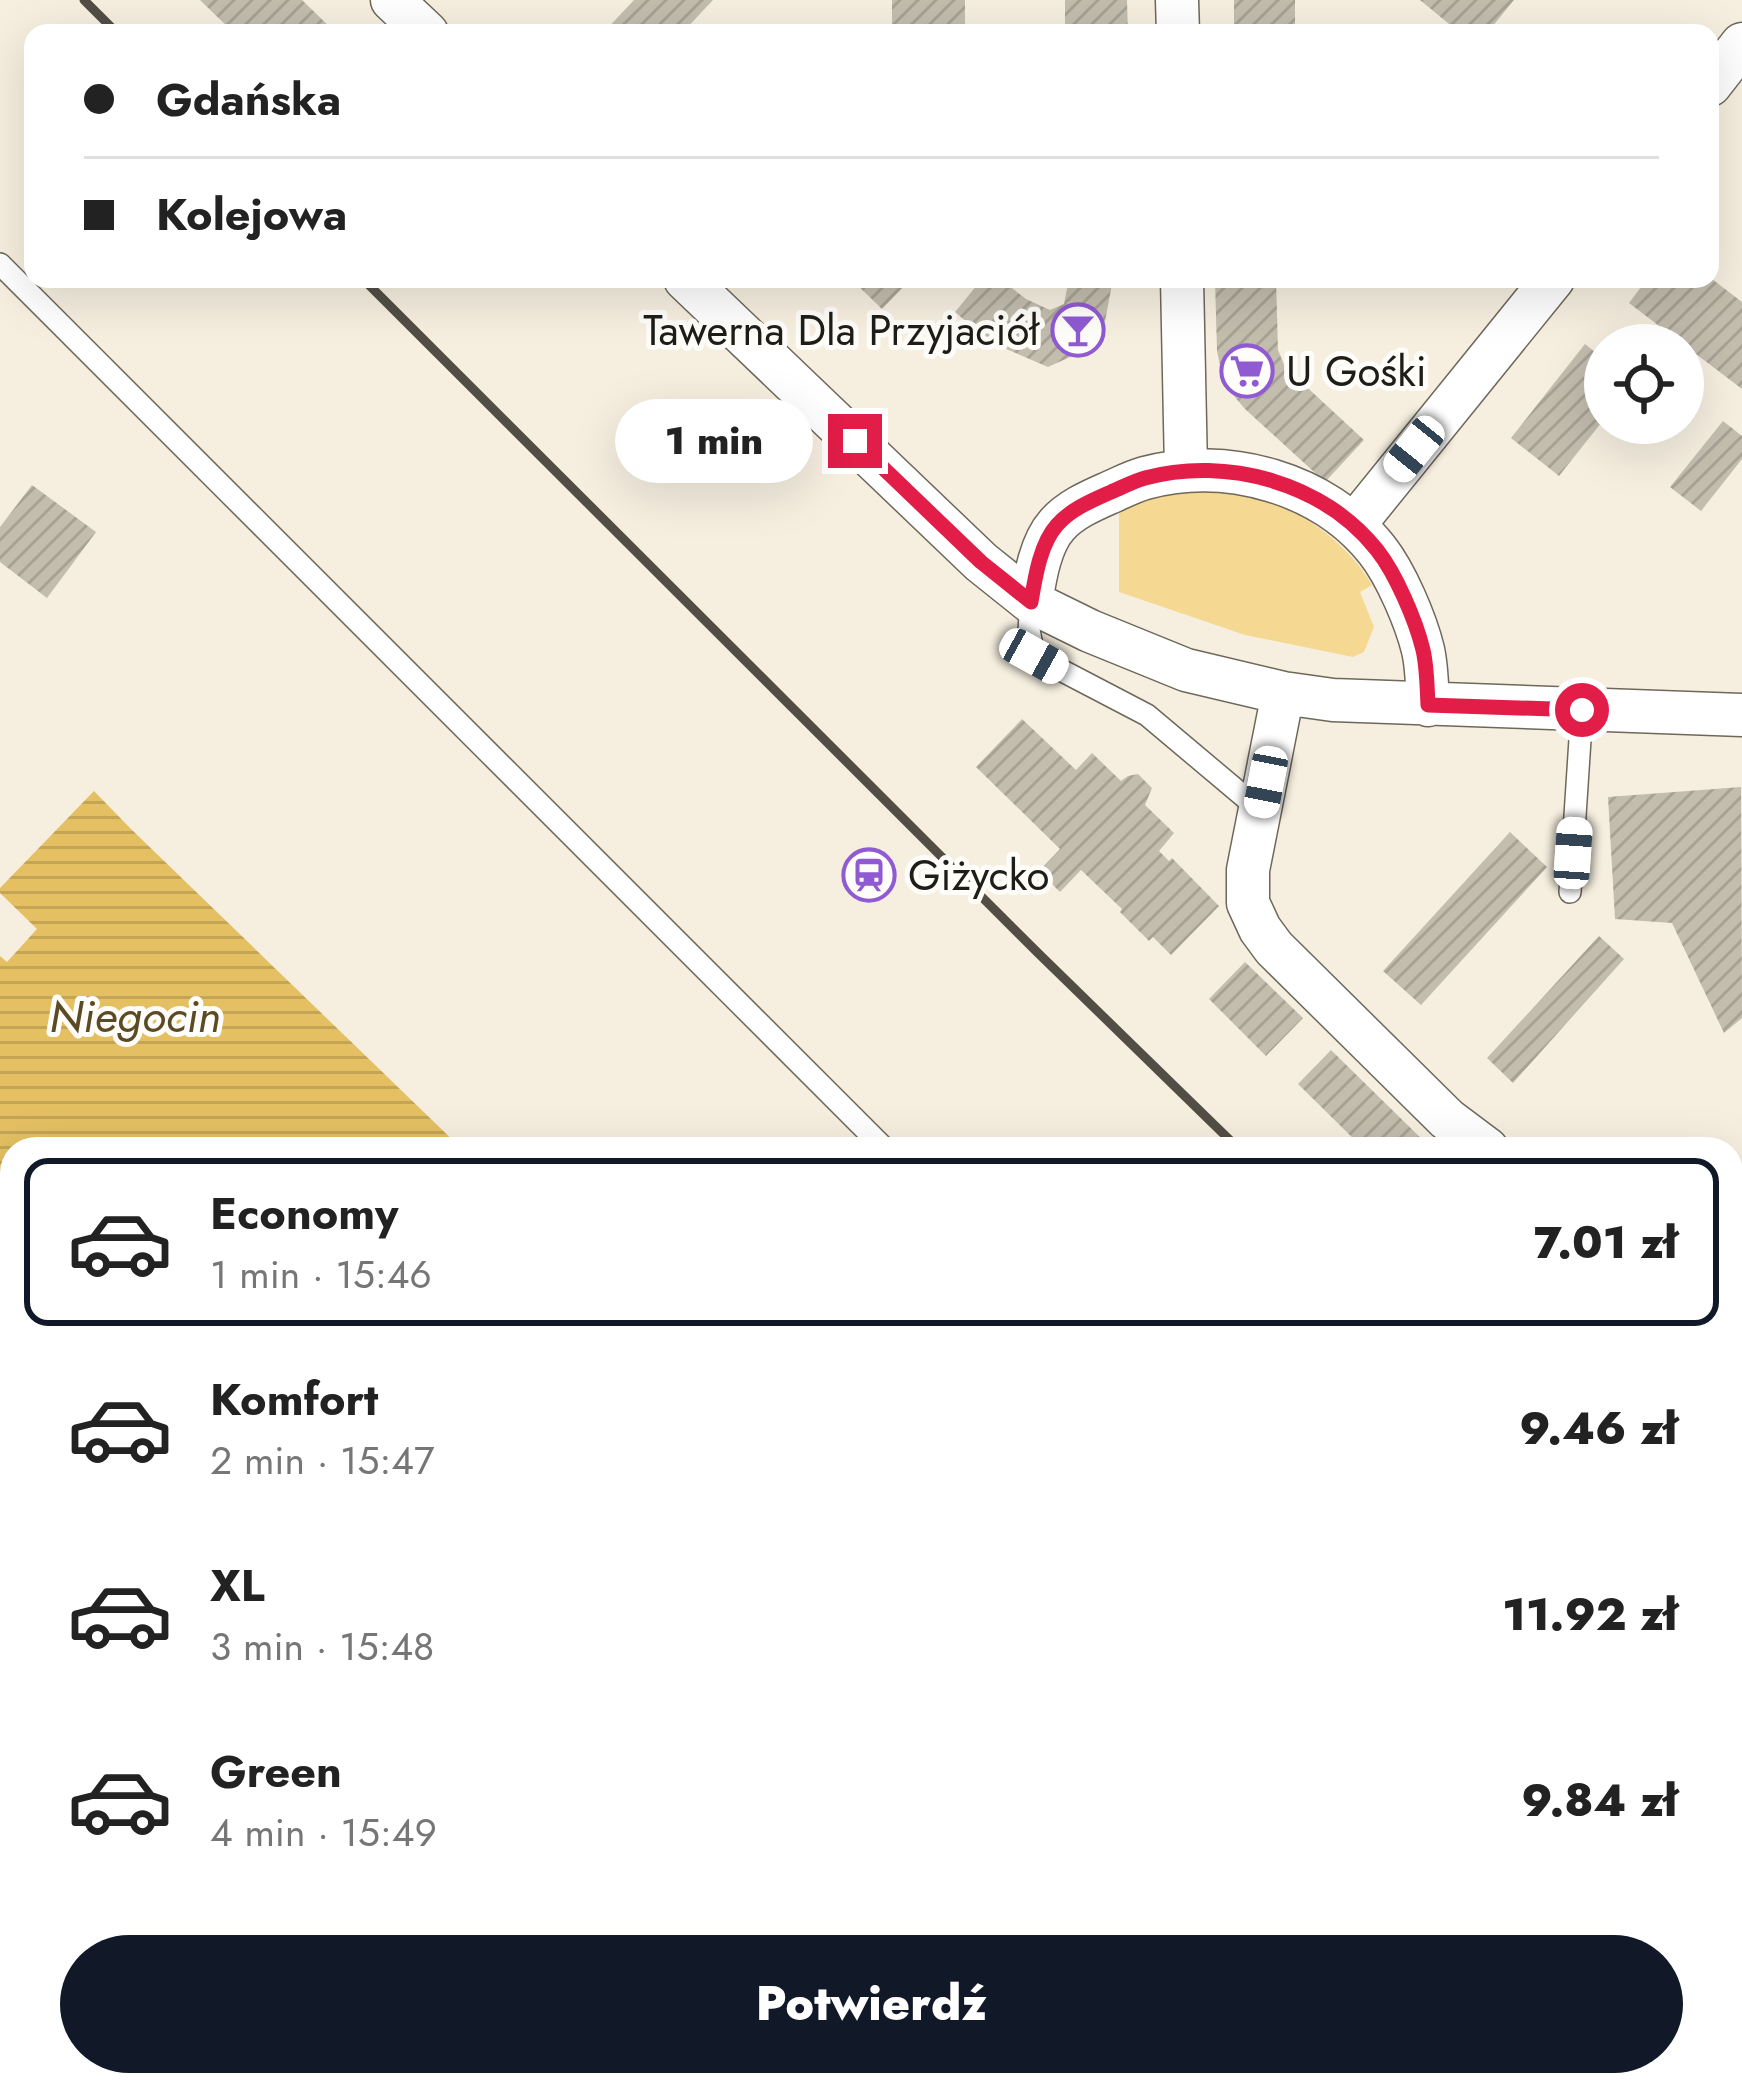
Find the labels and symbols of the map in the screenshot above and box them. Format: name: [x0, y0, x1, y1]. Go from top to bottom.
place label: Tawerna Dla Przyjaciół: [643, 300, 1040, 361]
bar icon: Tawerna Dla Przyjaciół: [1050, 302, 1106, 358]
place label: U Gośki: [1286, 341, 1427, 402]
supermarket icon: U Gośki: [1219, 343, 1275, 399]
callout: 1 min: [615, 399, 813, 483]
car: [1377, 410, 1451, 488]
route end: [828, 414, 882, 468]
car: [994, 623, 1074, 689]
route start: [1555, 683, 1609, 737]
car: [1241, 743, 1291, 821]
car: [1553, 816, 1593, 890]
place label: Giżycko: [908, 845, 1050, 906]
station icon: Giżycko: [841, 847, 897, 903]
water label: Niegocin: [49, 984, 221, 1049]

